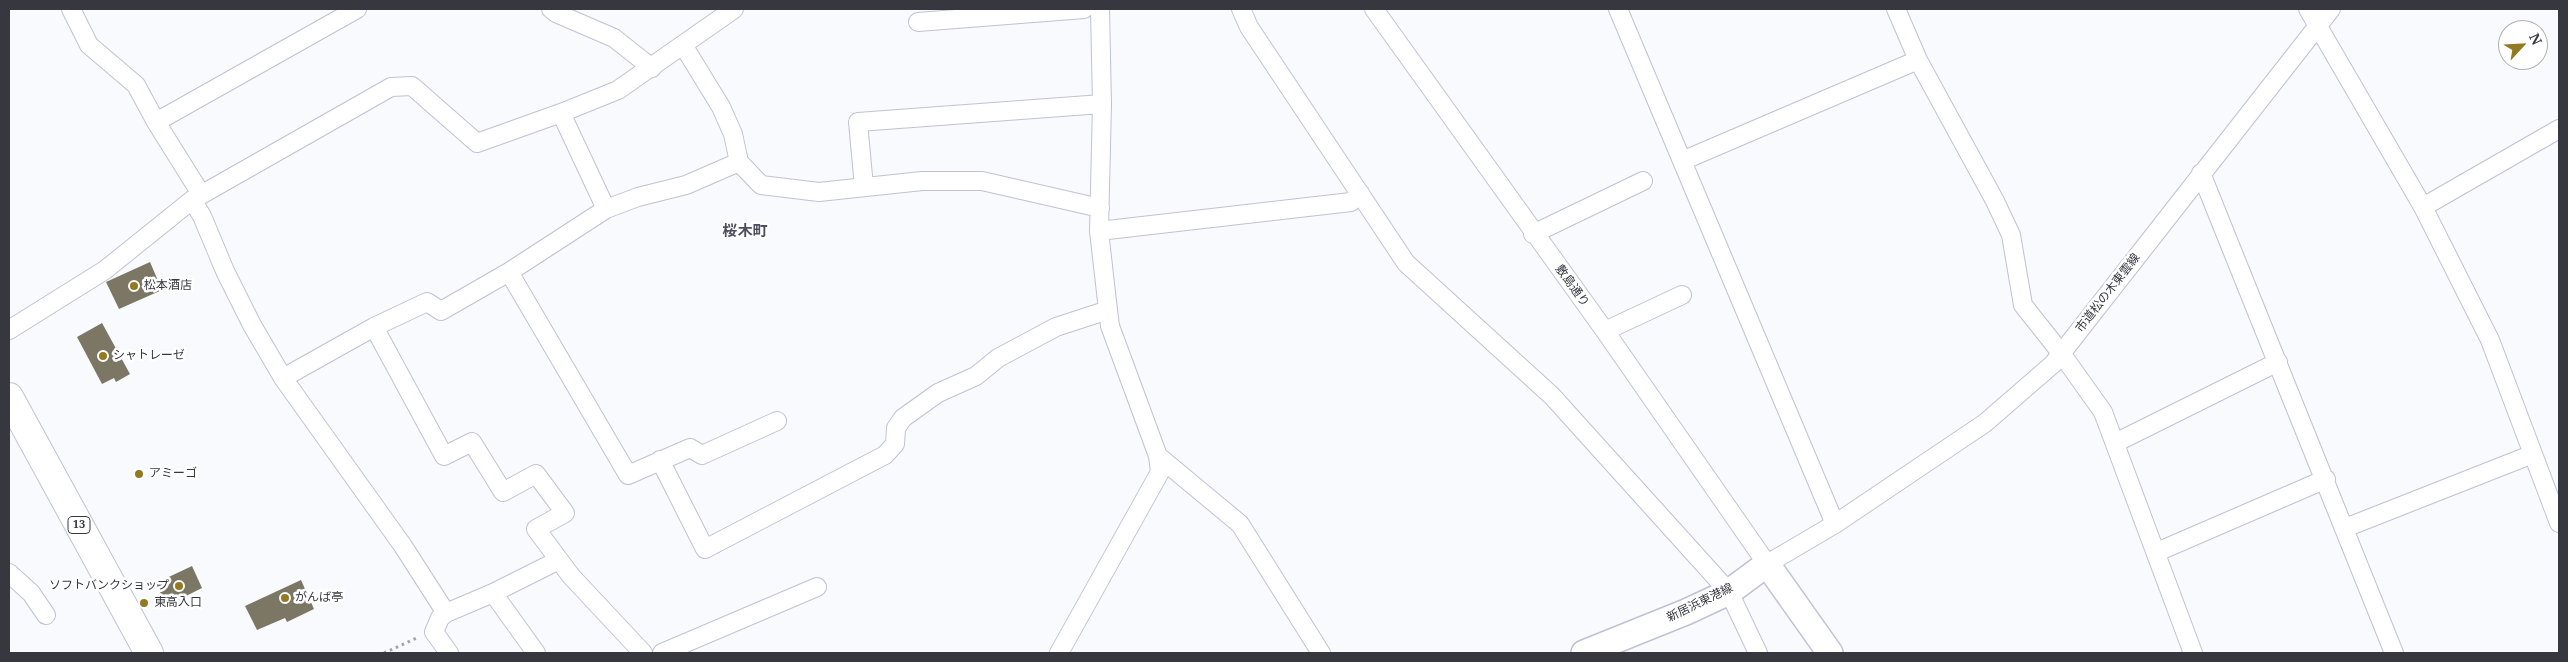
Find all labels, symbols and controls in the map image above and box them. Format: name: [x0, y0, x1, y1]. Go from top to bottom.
north arrow: [2498, 20, 2548, 70]
text: N: [2525, 30, 2547, 48]
district label: 桜木町: [723, 223, 767, 241]
street label: 市道松の木東雲線: [2073, 251, 2143, 335]
street label: 敷島通り: [1552, 262, 1592, 310]
place label: 松本酒店: [144, 279, 192, 293]
marker: 松本酒店: [128, 280, 140, 292]
place label: シャトレーゼ: [113, 349, 185, 363]
marker: シャトレーゼ: [97, 350, 109, 362]
place label: アミーゴ: [149, 467, 197, 481]
marker: アミーゴ: [133, 468, 145, 480]
road number: 13: [68, 516, 90, 534]
place label: ソフトバンクショップ: [49, 579, 169, 593]
marker: ソフトバンクショップ: [173, 580, 185, 592]
street label: 新居浜東港線: [1664, 581, 1736, 625]
place label: がんば亭: [295, 591, 343, 605]
marker: がんば亭: [279, 592, 291, 604]
place label: 東高入口: [154, 596, 202, 610]
marker: 東高入口: [138, 597, 150, 609]

